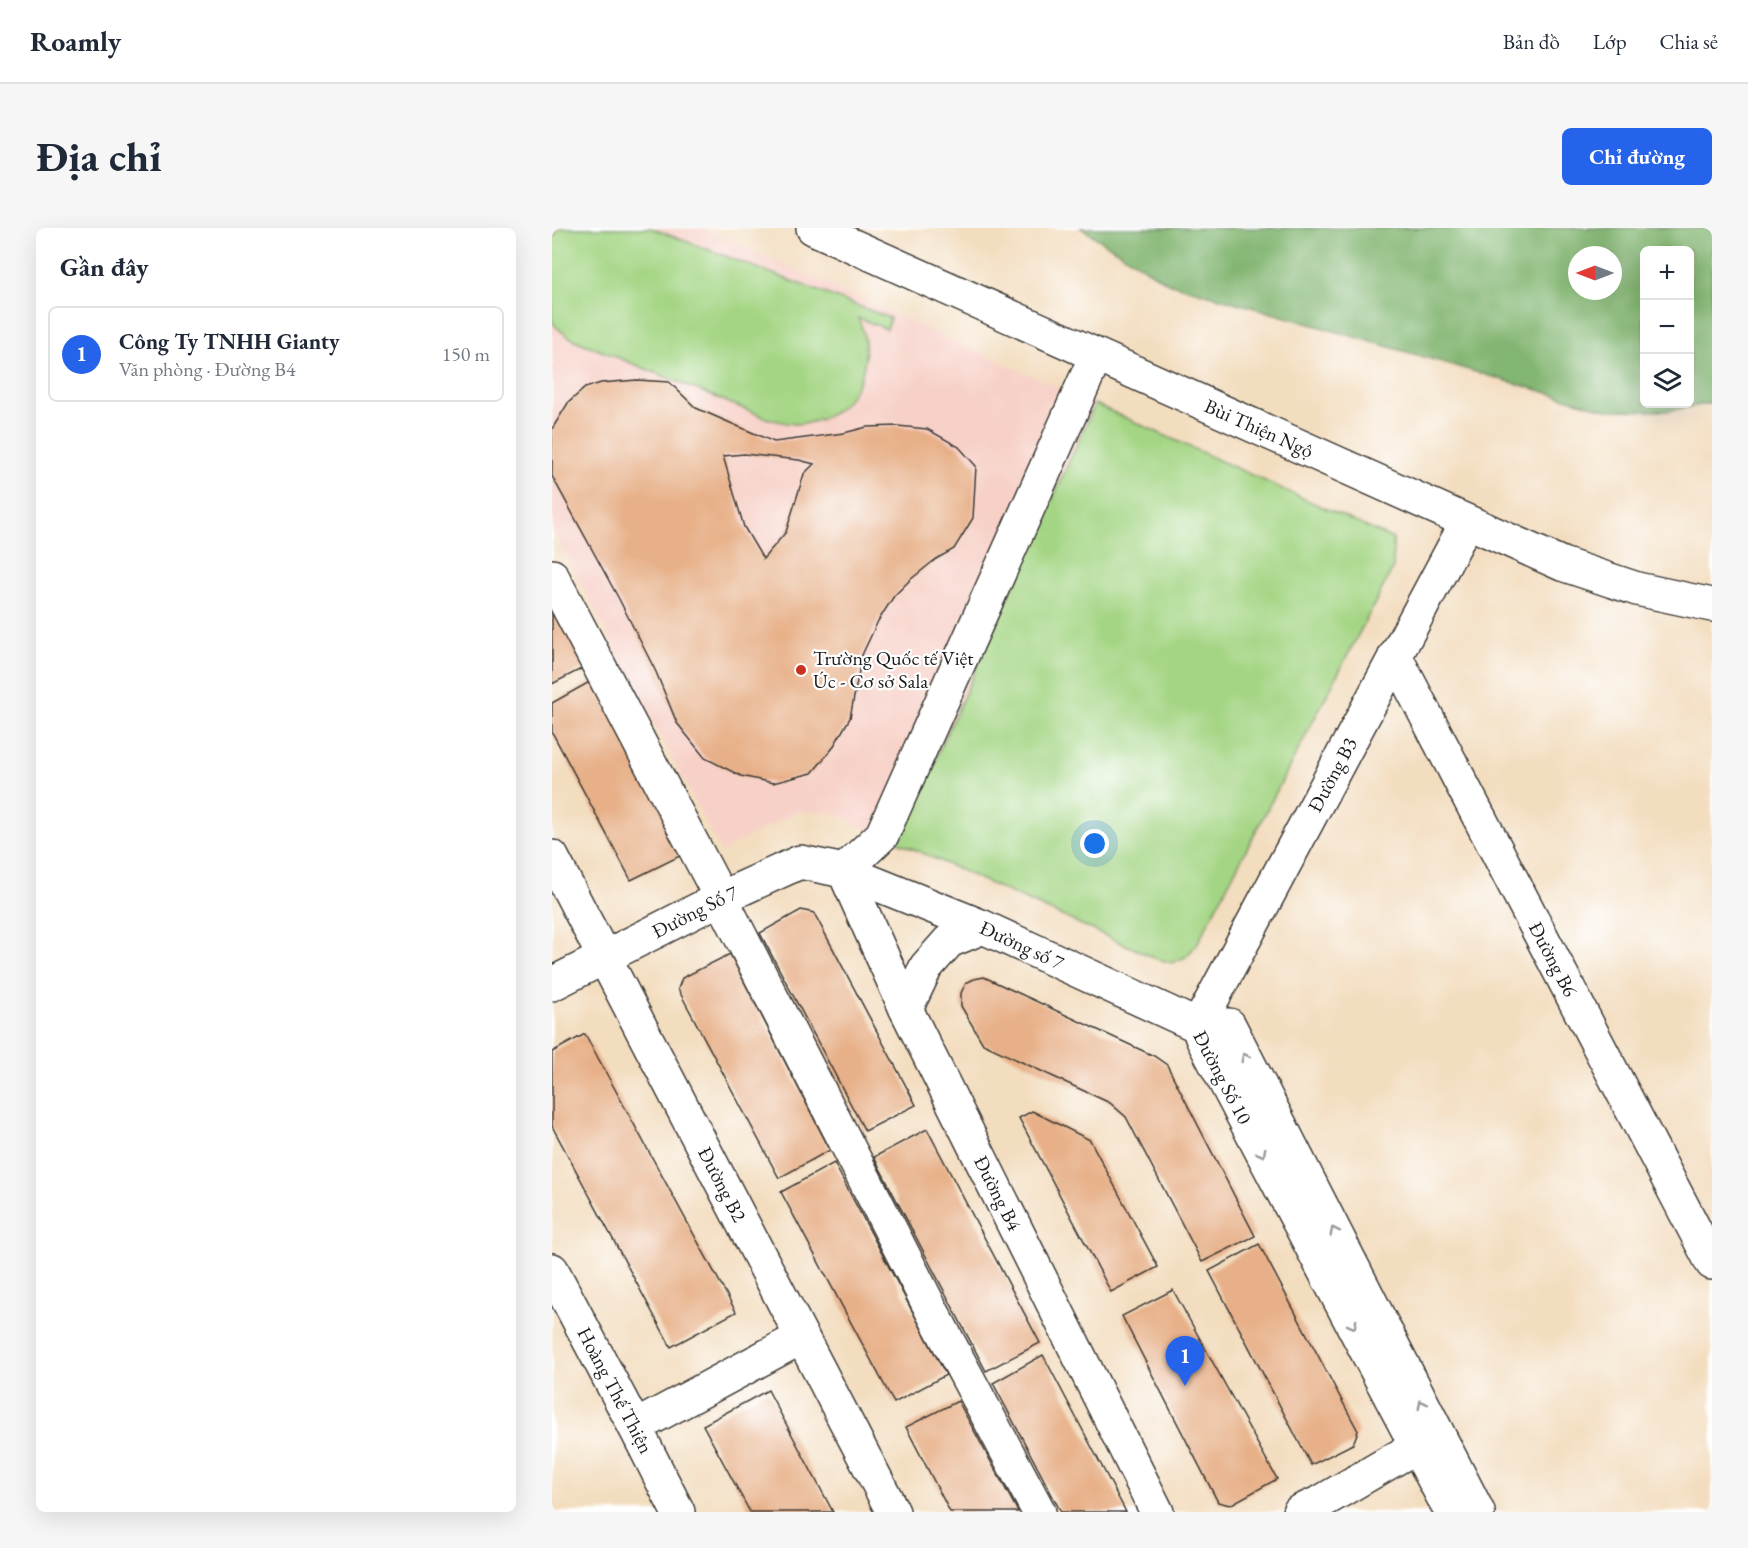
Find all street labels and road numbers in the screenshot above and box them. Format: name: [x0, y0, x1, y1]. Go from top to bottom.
street label: Bùi Thiện Ngộ: [1201, 392, 1318, 464]
street label: Đường B3: [1302, 733, 1363, 816]
street label: Đường Số 7: [647, 879, 742, 944]
street label: Đường số 7: [976, 914, 1068, 976]
street label: Đường B6: [1523, 917, 1584, 1001]
street label: Đường Số 10: [1187, 1026, 1258, 1129]
street label: Đường B2: [692, 1142, 753, 1227]
street label: Đường B4: [968, 1151, 1028, 1235]
street label: Hoàng Thế Thiện: [571, 1323, 660, 1458]

